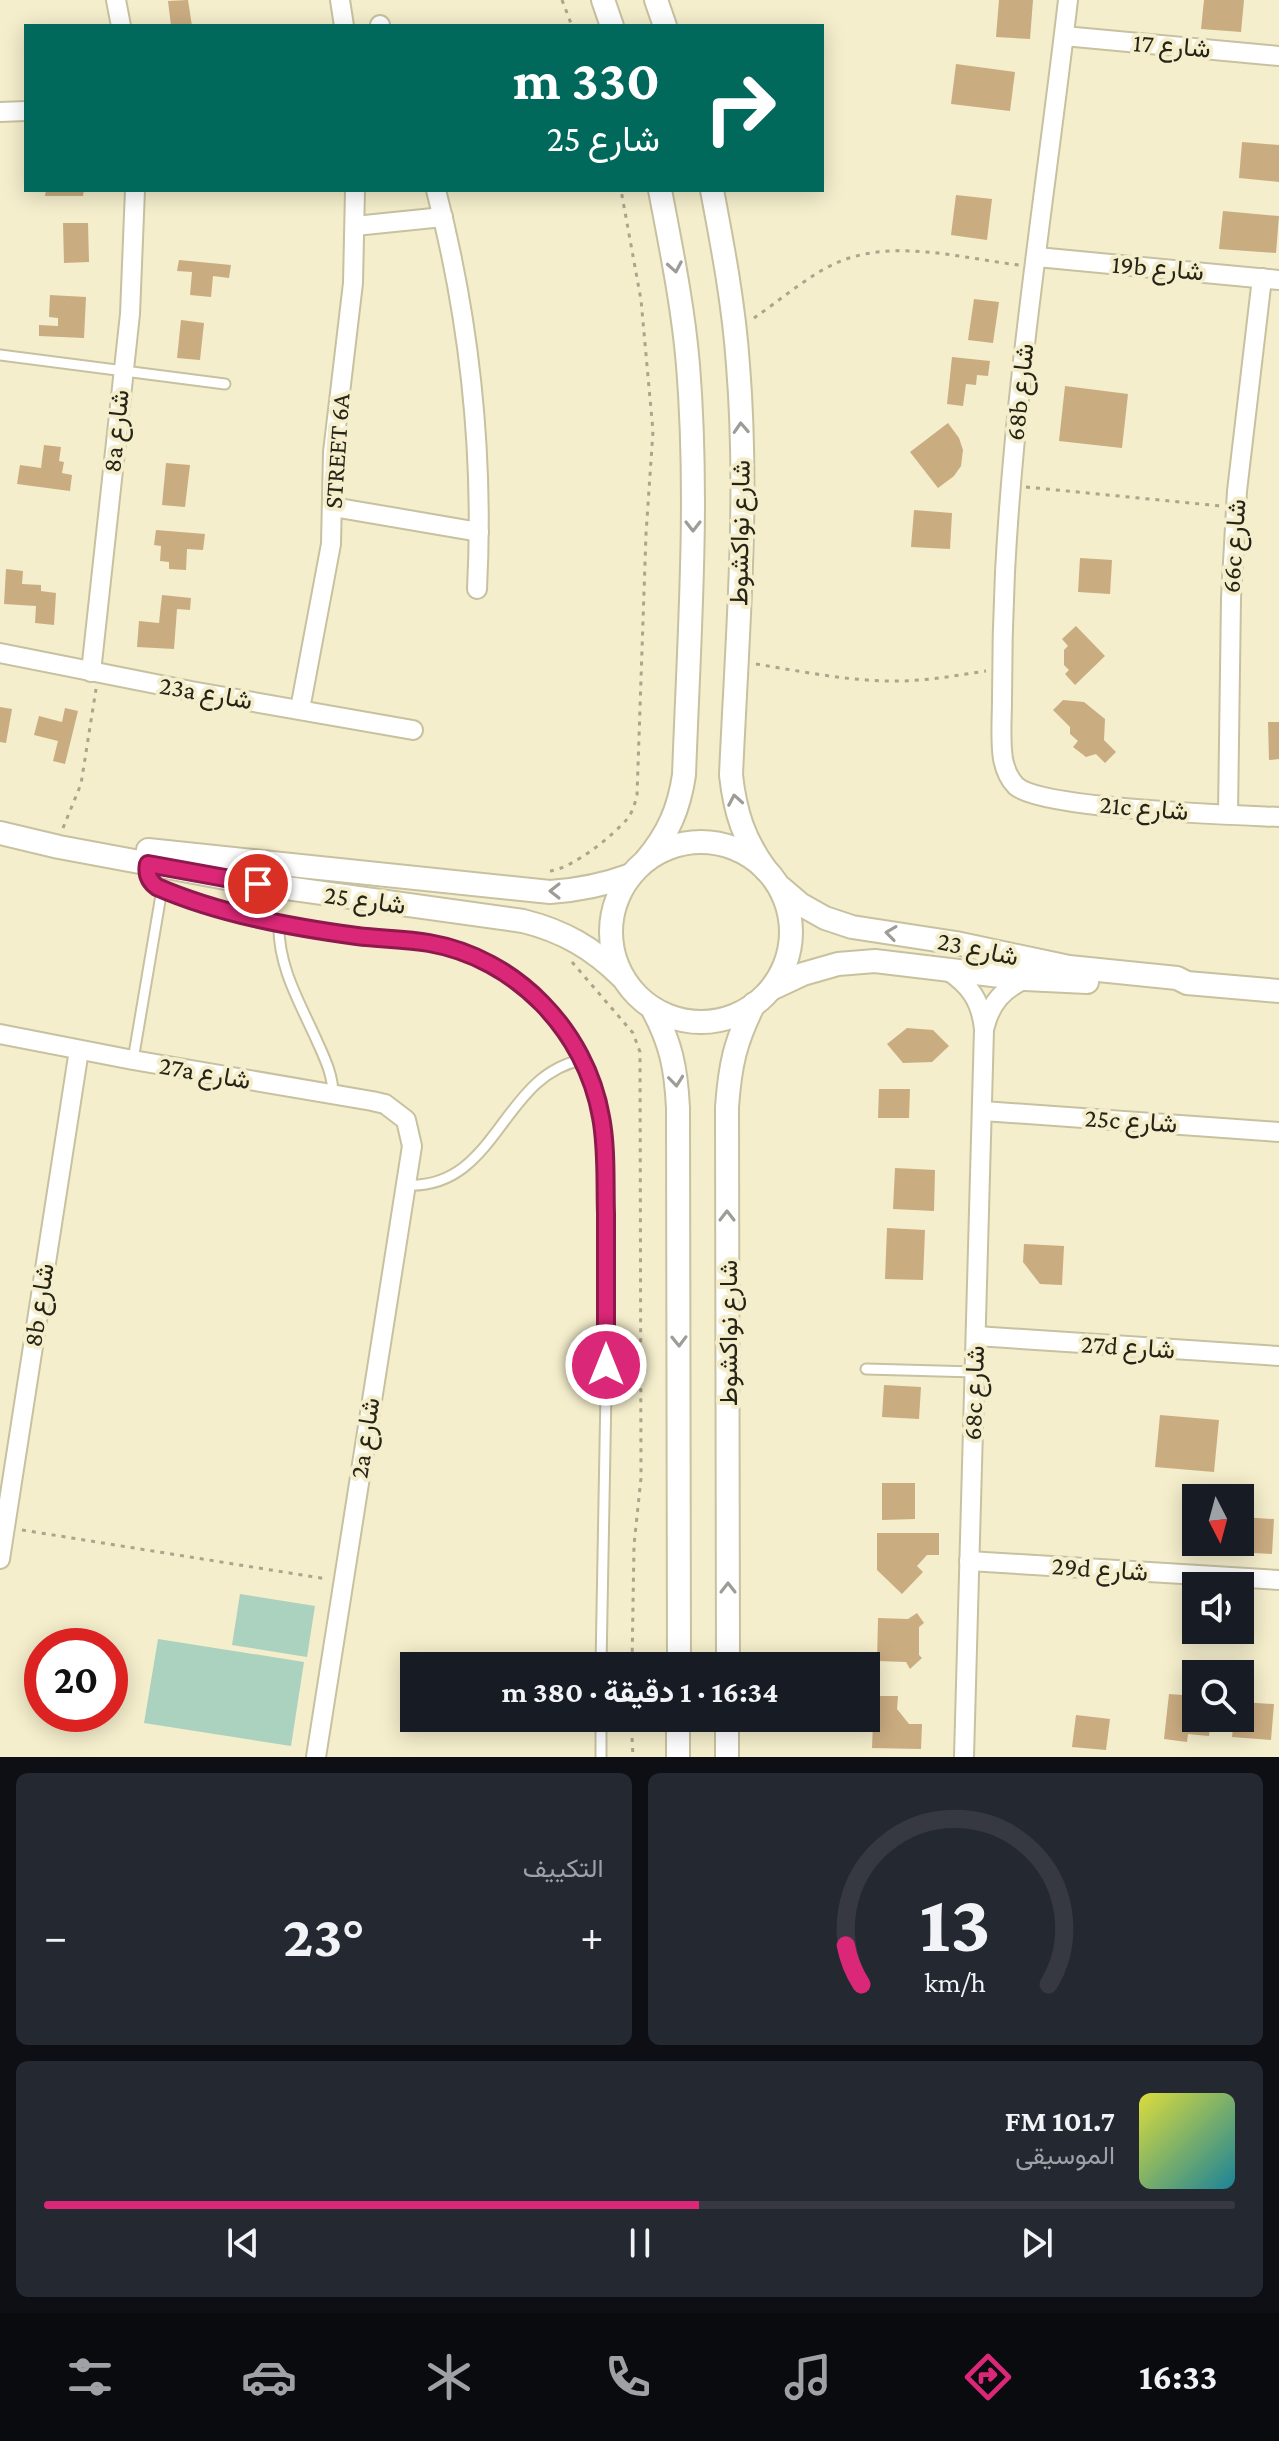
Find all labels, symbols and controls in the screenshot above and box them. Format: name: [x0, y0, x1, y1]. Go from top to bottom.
street label: شارع 17: [1132, 28, 1212, 67]
text: 330 m: [513, 49, 660, 111]
icon: right: [688, 56, 792, 160]
text: شارع 25: [547, 119, 660, 159]
street label: 19b شارع: [1110, 250, 1205, 289]
one-way arrow: [665, 260, 682, 273]
street label: 68b شارع: [1000, 342, 1043, 442]
street label: 8a شارع: [97, 388, 138, 474]
street label: STREET 6A: [319, 392, 356, 510]
one-way arrow: [733, 421, 750, 434]
street label: شارع نواكشوط: [724, 460, 759, 607]
street label: 66c شارع: [1216, 498, 1255, 594]
one-way arrow: [684, 520, 701, 533]
street label: 23a شارع: [157, 671, 255, 718]
street label: 21c شارع: [1098, 790, 1190, 829]
one-way arrow: [727, 793, 744, 806]
pin: [224, 850, 292, 918]
icon: arrive: [236, 862, 280, 906]
street label: شارع 25: [322, 880, 408, 923]
one-way arrow: [548, 882, 561, 900]
one-way arrow: [884, 924, 897, 941]
street label: شارع 23: [934, 926, 1021, 975]
street label: 27a شارع: [156, 1051, 253, 1098]
one-way arrow: [668, 1075, 685, 1088]
street label: 25c شارع: [1084, 1103, 1178, 1142]
one-way arrow: [718, 1209, 736, 1222]
street label: شارع نواكشوط: [714, 1260, 746, 1406]
street label: 8b شارع: [18, 1261, 63, 1349]
position arrow: [564, 1323, 648, 1407]
street label: 27d شارع: [1080, 1329, 1176, 1368]
one-way arrow: [670, 1335, 688, 1348]
street label: 68c شارع: [958, 1345, 993, 1441]
street label: 2a شارع: [344, 1395, 389, 1481]
north arrow: [1182, 1484, 1254, 1556]
map controls: [1182, 1484, 1254, 1732]
street label: 29d شارع: [1051, 1551, 1149, 1590]
button: sound: [1182, 1572, 1254, 1644]
one-way arrow: [719, 1581, 737, 1594]
speed limit sign: 20: [24, 1628, 128, 1732]
button: search: [1182, 1660, 1254, 1732]
text: 16:34 · 1 دقيقة · 380 m: [502, 1675, 778, 1708]
text: التكييف: [523, 1854, 604, 1883]
text: 13: [919, 1876, 991, 1969]
text: 23°: [283, 1902, 365, 1969]
text: −: [44, 1912, 67, 1960]
text: +: [580, 1912, 603, 1960]
text: km/h: [924, 1966, 986, 1998]
text: 101.7 FM: [1005, 2104, 1115, 2137]
text: الموسيقى: [1015, 2141, 1115, 2170]
icon: previous: [221, 2221, 265, 2265]
icon: pause: [618, 2221, 662, 2265]
icon: next: [1015, 2221, 1059, 2265]
icon: filters: [62, 2349, 118, 2405]
icon: car: [241, 2349, 297, 2405]
icon: climate: [421, 2349, 477, 2405]
icon: phone: [600, 2349, 656, 2405]
icon: music: [780, 2349, 836, 2405]
icon: directions: [960, 2349, 1016, 2405]
text: 16:33: [1139, 2357, 1217, 2397]

